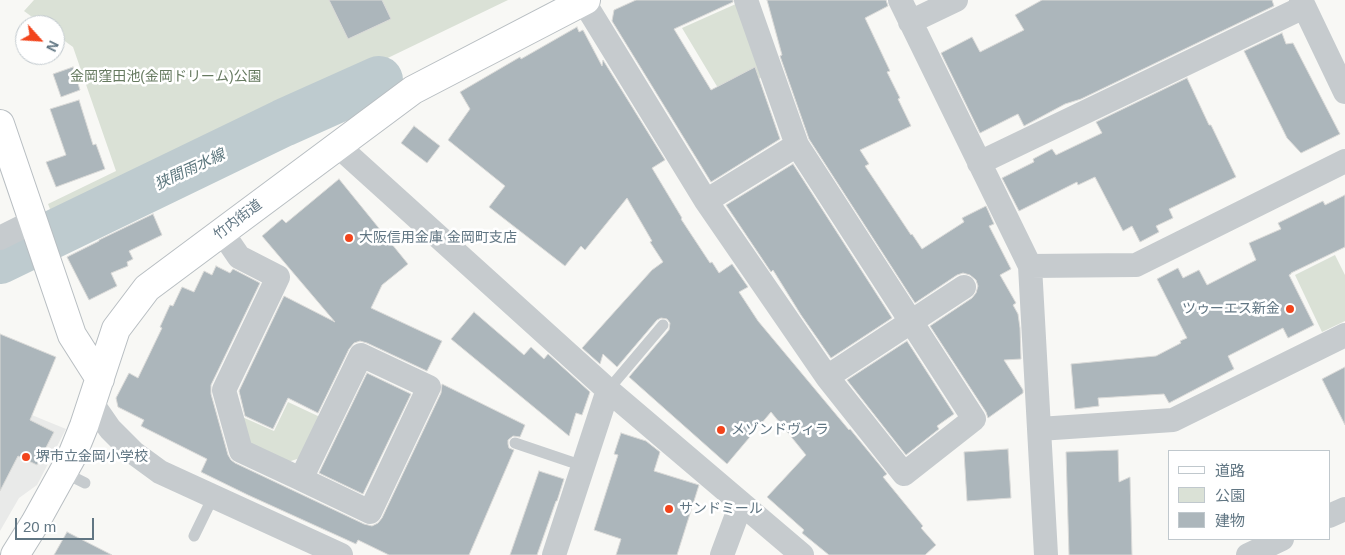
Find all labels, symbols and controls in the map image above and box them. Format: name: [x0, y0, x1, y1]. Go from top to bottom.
north arrow: [15, 15, 65, 65]
text: N: [43, 38, 62, 54]
park label: 金岡窪田池(金岡ドリーム)公園: [70, 69, 262, 85]
water label: 狭間雨水線: [152, 146, 228, 194]
street label: 竹内街道: [211, 196, 265, 244]
place label: 大阪信用金庫 金岡町支店: [359, 230, 517, 246]
marker: 大阪信用金庫 金岡町支店: [343, 232, 355, 244]
place label: ツゥーエス新金: [1182, 301, 1280, 317]
marker: ツゥーエス新金: [1284, 303, 1296, 315]
place label: メゾンドヴィラ: [731, 422, 829, 438]
marker: メゾンドヴィラ: [715, 424, 727, 436]
place label: 堺市立金岡小学校: [36, 449, 148, 465]
legend: [1168, 450, 1330, 540]
marker: 堺市立金岡小学校: [20, 451, 32, 463]
text: 道路: [1215, 462, 1245, 479]
text: 公園: [1215, 487, 1245, 504]
place label: サンドミール: [679, 501, 763, 517]
marker: サンドミール: [663, 503, 675, 515]
scale bar: [18, 508, 96, 540]
text: 建物: [1215, 512, 1245, 529]
text: 20 m: [23, 518, 56, 535]

